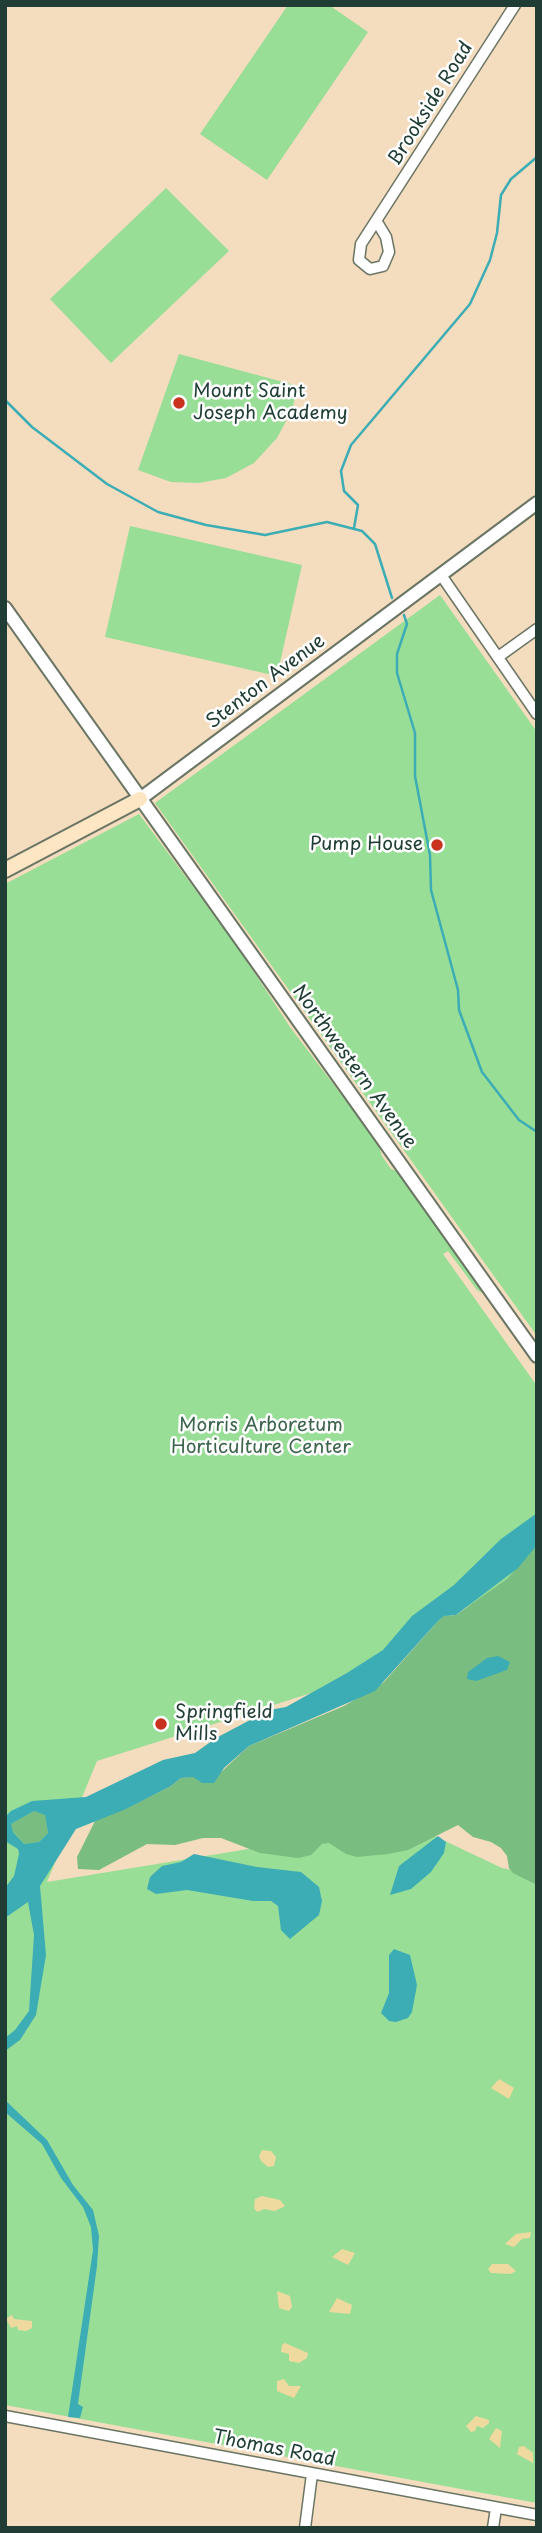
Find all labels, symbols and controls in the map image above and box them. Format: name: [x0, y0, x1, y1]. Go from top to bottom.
street label: Brookside Road: [384, 38, 478, 170]
place label: Mount Saint Joseph Academy: [193, 381, 348, 425]
marker: Mount Saint Joseph Academy: [171, 395, 187, 411]
street label: Stenton Avenue: [202, 630, 330, 734]
place label: Pump House: [310, 834, 423, 856]
marker: Pump House: [429, 837, 445, 853]
street label: Northwestern Avenue: [287, 981, 421, 1153]
park label: Morris Arboretum Horticulture Center: [171, 1415, 351, 1459]
place label: Springfield Mills: [175, 1702, 273, 1746]
marker: Springfield Mills: [153, 1716, 169, 1732]
street label: Thomas Road: [211, 2426, 337, 2472]

